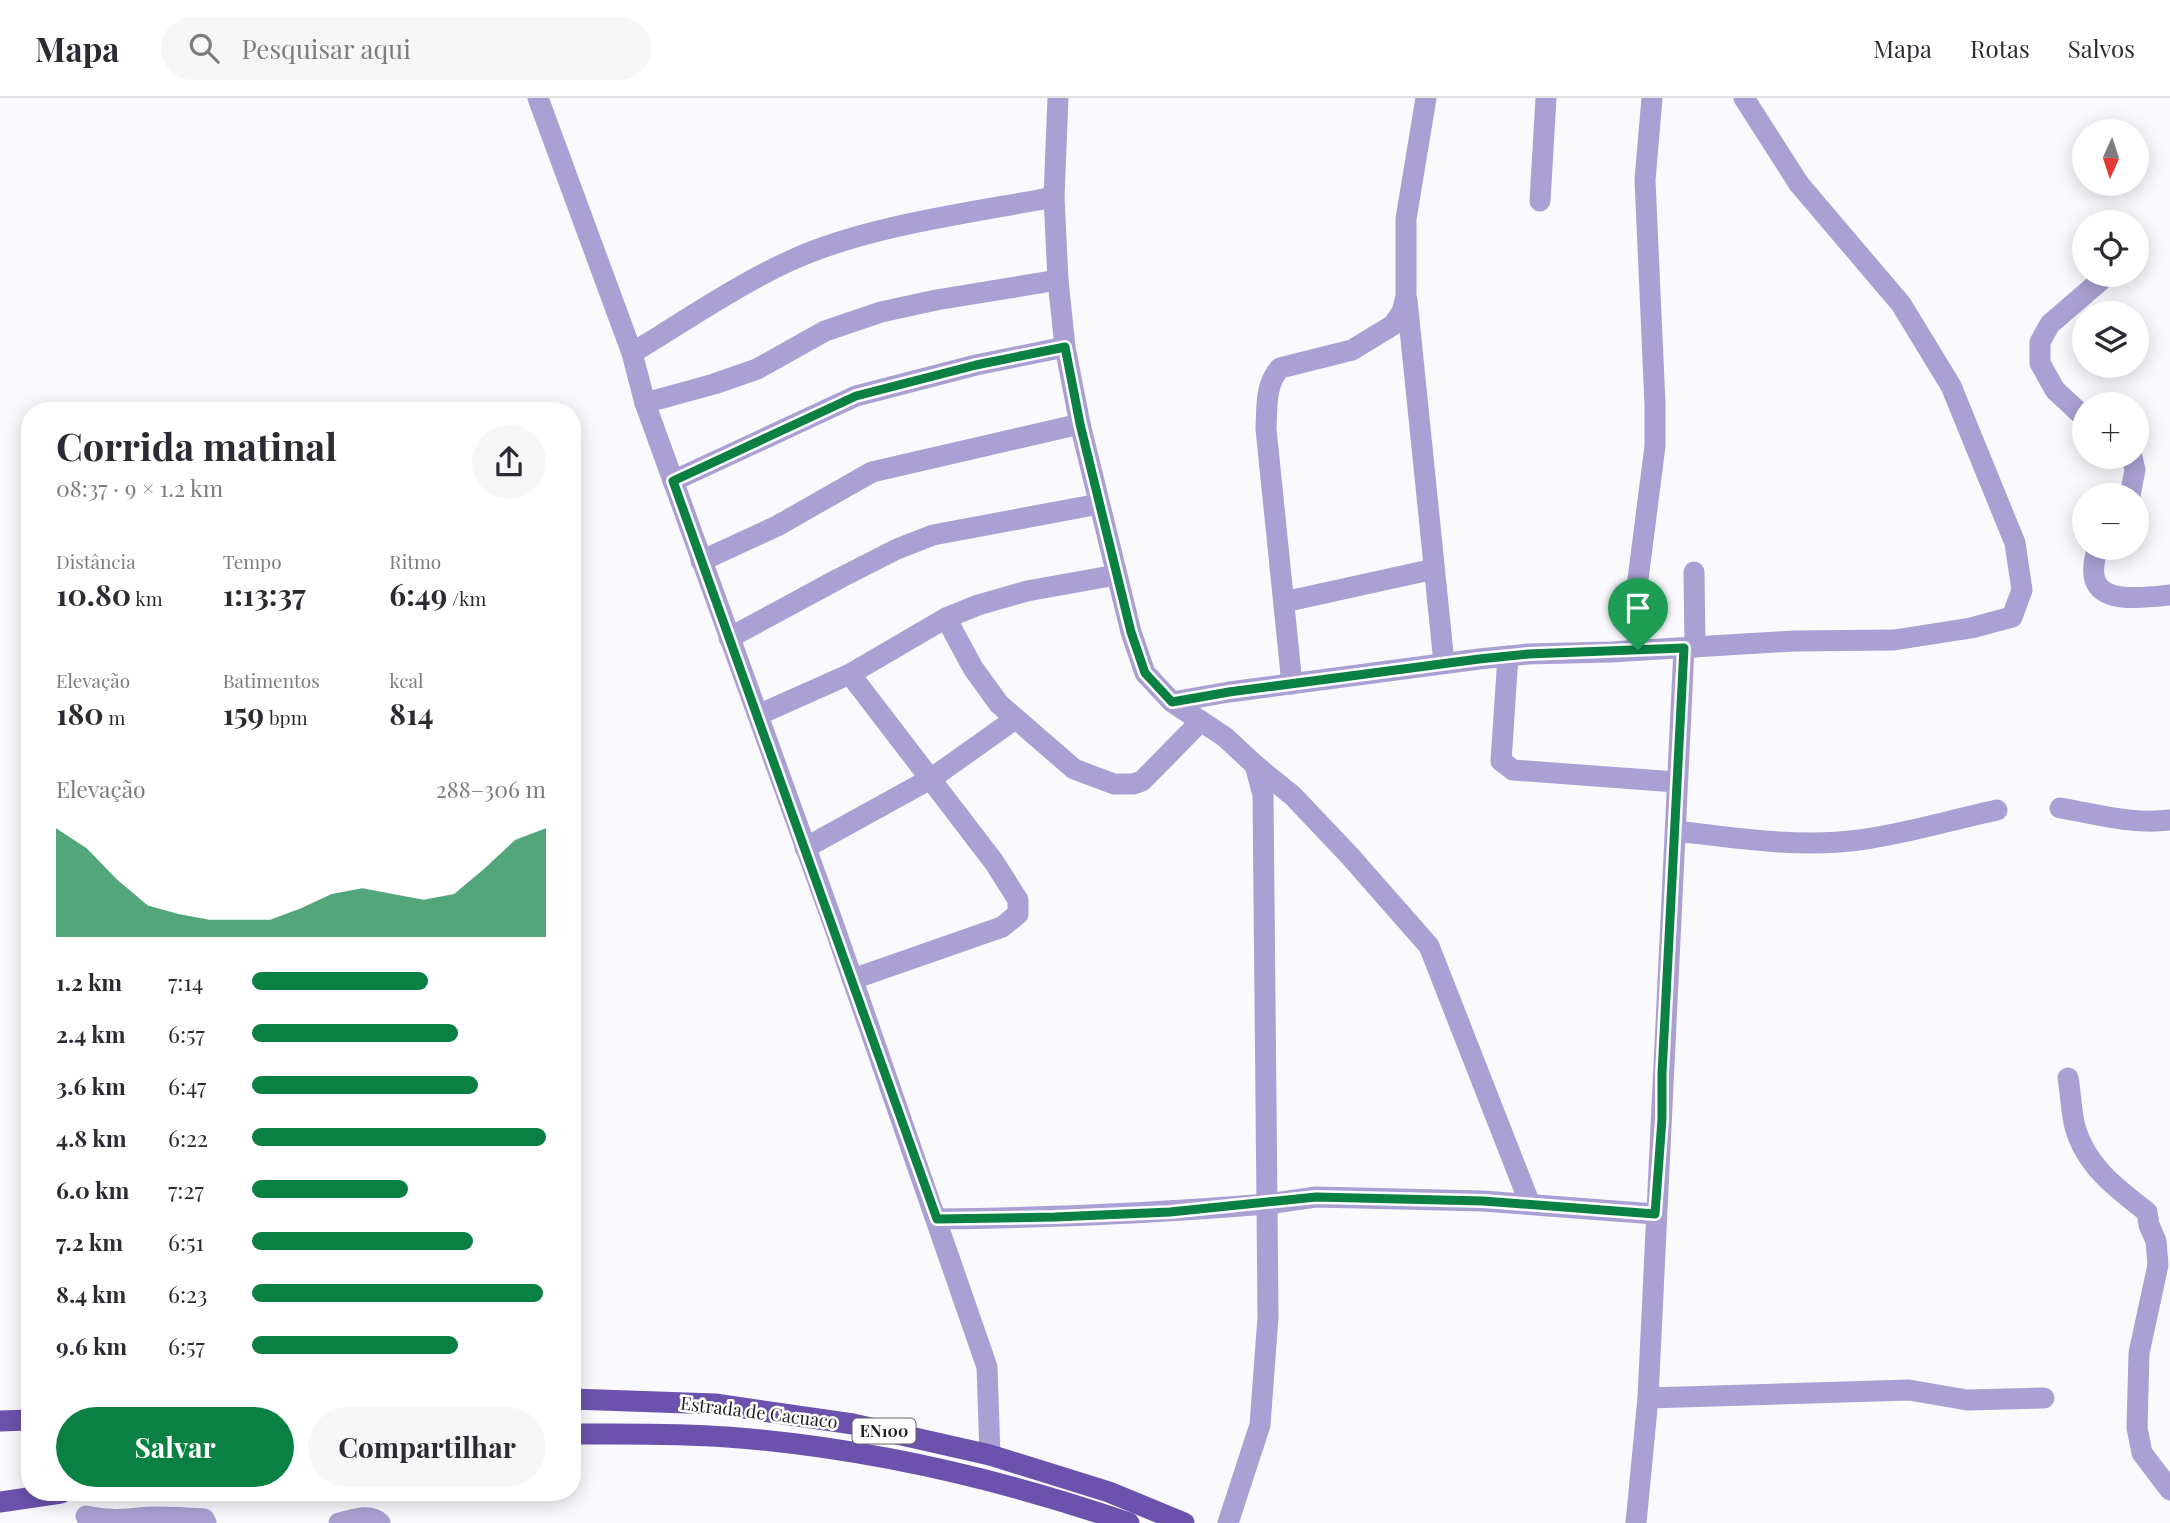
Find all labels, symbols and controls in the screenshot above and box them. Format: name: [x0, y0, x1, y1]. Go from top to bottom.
search box: [161, 17, 651, 80]
text: Mapa: [35, 26, 119, 70]
icon: search: [185, 29, 223, 67]
text: Pesquisar aqui: [241, 31, 411, 66]
text: Mapa: [1873, 32, 1932, 64]
text: Rotas: [1970, 32, 2030, 64]
text: Salvos: [2068, 32, 2135, 64]
north arrow: [2072, 119, 2149, 196]
map controls: [2072, 119, 2149, 560]
button: locate: [2072, 210, 2149, 287]
button: layers: [2072, 301, 2149, 378]
button: +: [2072, 392, 2149, 469]
text: Corrida matinal: [56, 420, 337, 471]
button: share: [472, 425, 546, 499]
text: 08:37 · 9 × 1.2 km: [56, 472, 223, 503]
button: −: [2072, 483, 2149, 560]
text: Distância: [56, 548, 136, 574]
text: Tempo: [223, 548, 282, 574]
text: Ritmo: [389, 548, 441, 574]
text: 10.80: [56, 574, 131, 614]
text: 1:13:37: [223, 574, 306, 614]
text: 6:49: [389, 574, 447, 614]
pin: [1608, 578, 1668, 650]
text: km: [131, 585, 163, 611]
text: /km: [447, 585, 486, 611]
icon: arrive: [1619, 589, 1657, 627]
text: Elevação: [56, 667, 130, 693]
text: Batimentos: [223, 667, 320, 693]
text: kcal: [389, 667, 423, 693]
text: 180: [56, 693, 104, 733]
text: 159: [223, 693, 264, 733]
text: 814: [389, 693, 434, 733]
text: m: [104, 704, 125, 730]
text: bpm: [264, 704, 308, 730]
text: Elevação: [56, 773, 146, 804]
text: 288–306 m: [436, 773, 546, 804]
text: 1.2 km: [56, 966, 122, 997]
text: 7:14: [168, 966, 203, 997]
text: 2.4 km: [56, 1018, 126, 1049]
text: 6:57: [168, 1018, 205, 1049]
text: 3.6 km: [56, 1070, 126, 1101]
text: 6:47: [168, 1070, 206, 1101]
text: 4.8 km: [56, 1122, 127, 1153]
text: 6:22: [168, 1122, 208, 1153]
text: 6.0 km: [56, 1174, 129, 1205]
text: 7:27: [168, 1174, 204, 1205]
text: 7.2 km: [56, 1226, 123, 1257]
text: 6:51: [168, 1226, 204, 1257]
text: 8.4 km: [56, 1278, 126, 1309]
text: 6:23: [168, 1278, 207, 1309]
text: 9.6 km: [56, 1330, 127, 1361]
text: 6:57: [168, 1330, 205, 1361]
street label: Estrada de Cacuaco: [679, 1390, 839, 1434]
button: Salvar: [56, 1407, 294, 1487]
button: Compartilhar: [308, 1407, 546, 1487]
road number: EN100: [852, 1418, 916, 1443]

